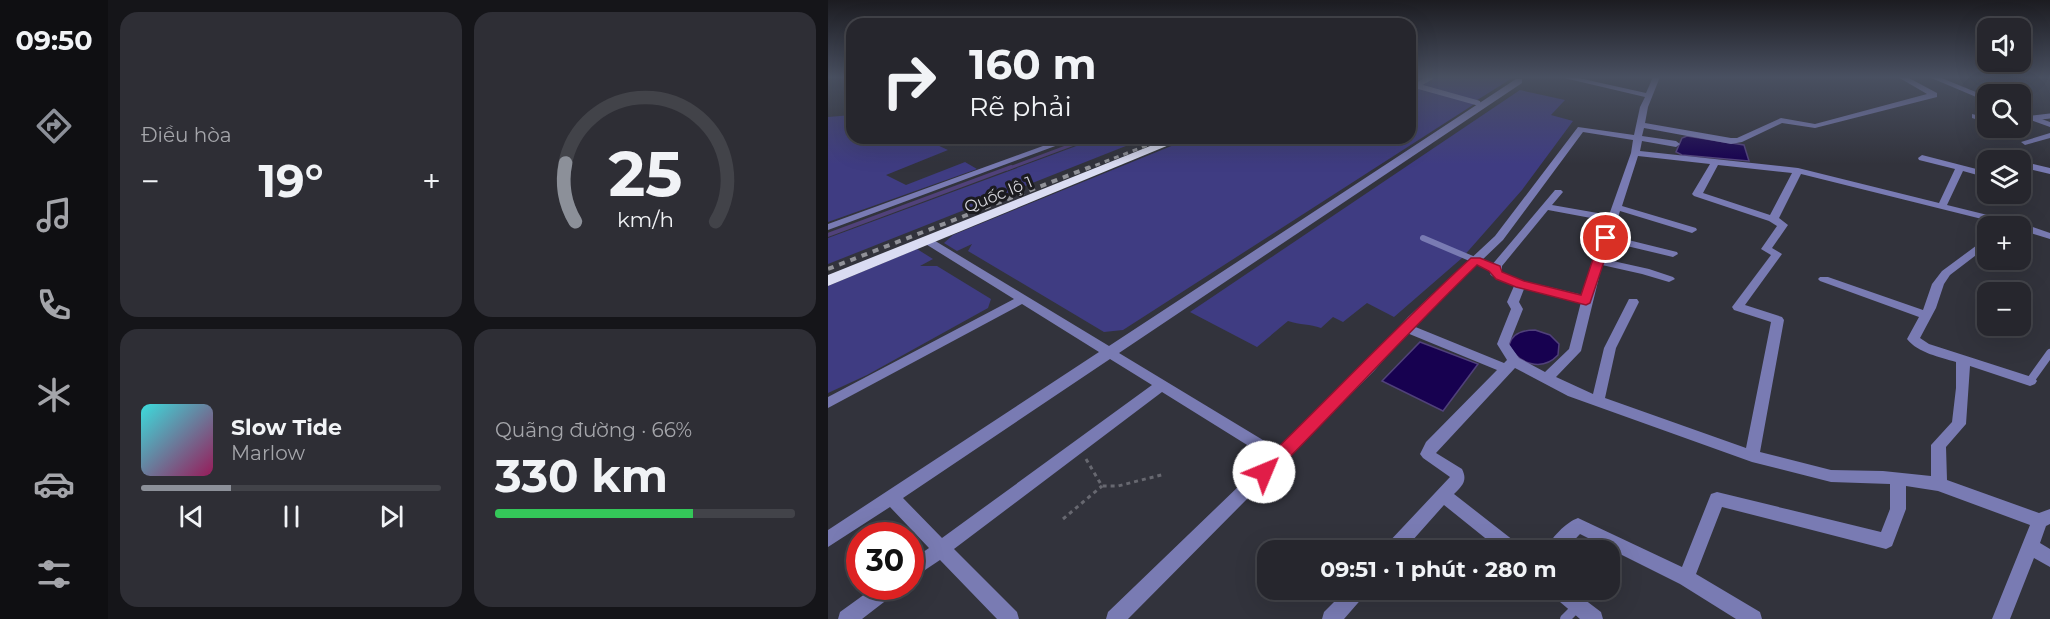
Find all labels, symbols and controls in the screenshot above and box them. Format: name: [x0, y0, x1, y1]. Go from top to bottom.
map controls: [1977, 18, 2031, 336]
button: sound: [1977, 18, 2031, 72]
text: 09:50: [15, 24, 93, 57]
text: 160 m: [969, 38, 1097, 90]
icon: right: [870, 42, 948, 120]
button: search: [1977, 84, 2031, 138]
text: Rẽ phải: [969, 90, 1072, 123]
icon: directions: [33, 105, 75, 147]
text: Điều hòa: [141, 123, 232, 147]
text: 25: [608, 136, 682, 212]
button: layers: [1977, 150, 2031, 204]
text: 19°: [258, 153, 324, 208]
text: −: [141, 161, 160, 201]
text: +: [422, 161, 441, 201]
street label: Quốc lộ 1: [961, 172, 1035, 217]
icon: music: [33, 194, 75, 236]
text: km/h: [616, 206, 674, 232]
pin: [1580, 212, 1631, 263]
button: +: [1977, 216, 2031, 270]
icon: arrive: [1589, 221, 1622, 254]
button: −: [1977, 282, 2031, 336]
icon: phone: [33, 284, 75, 326]
icon: climate: [33, 374, 75, 416]
text: Slow Tide: [231, 414, 342, 441]
text: Quãng đường · 66%: [495, 418, 692, 442]
position arrow: [1232, 440, 1296, 504]
text: Marlow: [231, 441, 305, 465]
text: 330 km: [495, 448, 668, 503]
icon: car: [33, 463, 75, 505]
icon: previous: [175, 500, 208, 533]
icon: pause: [275, 500, 308, 533]
icon: next: [375, 500, 408, 533]
speed limit sign: 30: [846, 522, 924, 600]
icon: filters: [33, 553, 75, 595]
text: 09:51 · 1 phút · 280 m: [1320, 556, 1557, 583]

